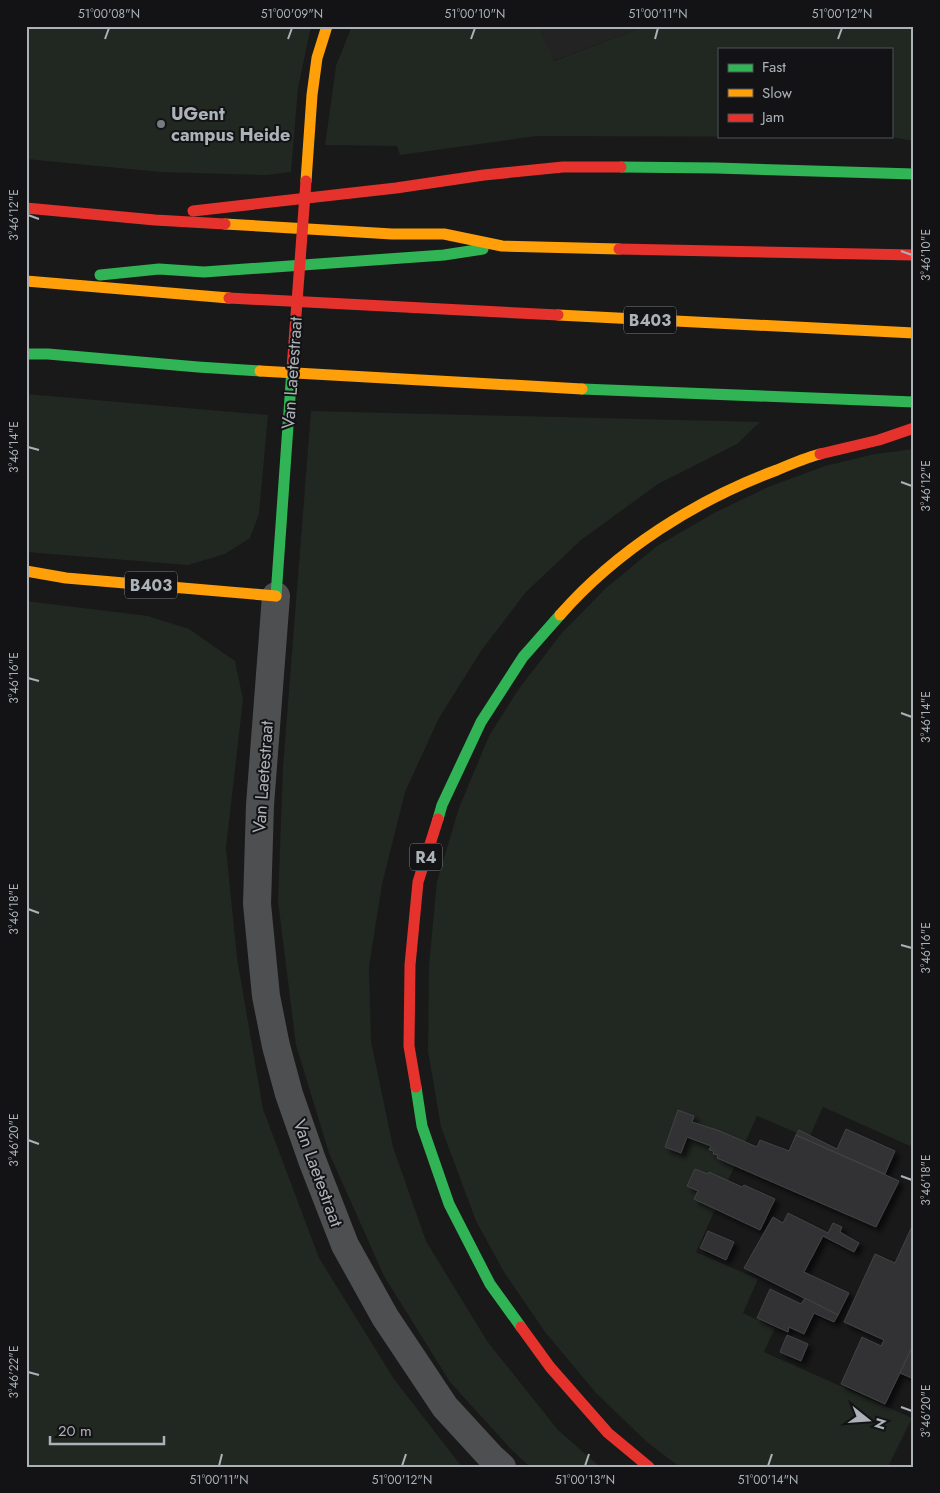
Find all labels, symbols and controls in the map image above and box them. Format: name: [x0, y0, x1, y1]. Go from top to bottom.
text: 51°00'08"N: [78, 5, 140, 23]
text: 51°00'09"N: [261, 5, 323, 23]
text: 51°00'10"N: [445, 5, 505, 23]
text: 51°00'11"N: [628, 5, 688, 23]
text: 51°00'12"N: [812, 5, 872, 23]
legend: [718, 48, 892, 138]
text: Fast: [762, 56, 786, 78]
text: Slow: [762, 82, 793, 104]
place label: UGent campus Heide: [171, 101, 290, 148]
text: Jam: [760, 106, 785, 128]
marker: UGent campus Heide: [155, 118, 167, 130]
text: 3°46'12"E: [5, 189, 23, 241]
text: 3°46'10"E: [917, 229, 935, 281]
road number: B403: [624, 306, 676, 334]
street label: Van Laetestraat: [275, 315, 309, 430]
text: 3°46'14"E: [5, 421, 23, 473]
text: 3°46'12"E: [917, 460, 935, 512]
road number: B403: [125, 572, 177, 598]
text: 3°46'16"E: [5, 652, 23, 704]
text: 3°46'14"E: [917, 691, 935, 743]
street label: Van Laetestraat: [246, 719, 280, 834]
road number: R4: [410, 844, 442, 870]
text: 3°46'18"E: [5, 883, 23, 935]
text: 3°46'16"E: [917, 922, 935, 974]
text: 3°46'20"E: [5, 1113, 23, 1167]
street label: Van Laetestraat: [287, 1116, 350, 1231]
text: 3°46'18"E: [917, 1154, 935, 1206]
text: 3°46'22"E: [5, 1345, 23, 1399]
text: 3°46'20"E: [917, 1384, 935, 1438]
north arrow: [842, 1396, 892, 1446]
scale bar: [50, 1413, 164, 1445]
text: N: [869, 1416, 892, 1432]
text: 20 m: [58, 1420, 92, 1442]
text: 51°00'11"N: [189, 1471, 249, 1489]
text: 51°00'12"N: [372, 1471, 432, 1489]
text: 51°00'13"N: [555, 1471, 615, 1489]
text: 51°00'14"N: [738, 1471, 798, 1489]

